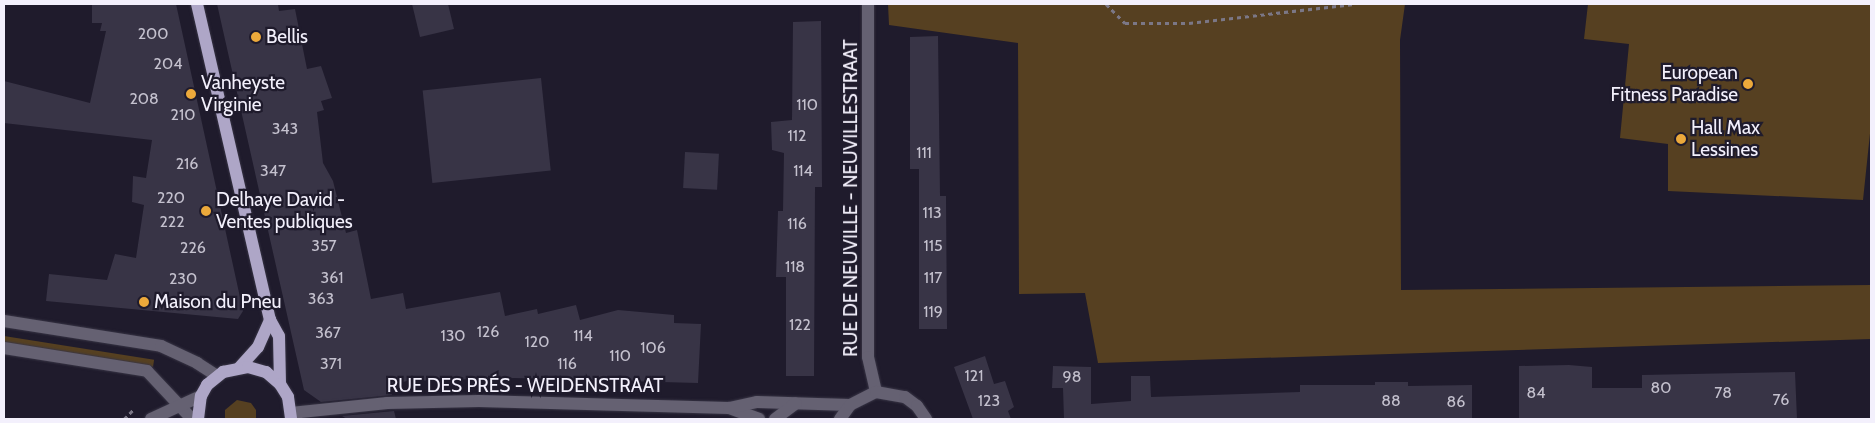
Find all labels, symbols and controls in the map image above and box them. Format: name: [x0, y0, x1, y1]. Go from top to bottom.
house number: 200: [138, 24, 168, 44]
place label: Bellis: [266, 26, 308, 48]
marker: Bellis: [250, 31, 262, 43]
street label: RUE DE NEUVILLE - NEUVILLESTRAAT: [840, 39, 862, 357]
house number: 204: [154, 54, 182, 74]
place label: European Fitness Paradise: [1611, 62, 1738, 106]
place label: Vanheyste Virginie: [201, 72, 285, 116]
marker: European Fitness Paradise: [1742, 78, 1754, 90]
marker: Vanheyste Virginie: [185, 88, 197, 100]
house number: 208: [129, 89, 159, 109]
house number: 110: [796, 95, 818, 115]
house number: 210: [171, 105, 195, 125]
place label: Hall Max Lessines: [1691, 117, 1760, 161]
house number: 343: [272, 119, 298, 139]
house number: 112: [788, 126, 806, 146]
marker: Hall Max Lessines: [1675, 133, 1687, 145]
house number: 111: [916, 143, 932, 163]
house number: 216: [176, 154, 198, 174]
house number: 347: [260, 161, 286, 181]
house number: 114: [793, 161, 813, 181]
house number: 220: [157, 188, 185, 208]
place label: Delhaye David - Ventes publiques: [216, 189, 353, 233]
house number: 113: [922, 203, 942, 223]
marker: Delhaye David - Ventes publiques: [200, 205, 212, 217]
house number: 222: [159, 212, 185, 232]
house number: 116: [787, 214, 807, 234]
house number: 357: [311, 236, 337, 256]
house number: 115: [923, 236, 943, 256]
house number: 226: [180, 238, 206, 258]
house number: 118: [785, 257, 805, 277]
house number: 361: [321, 268, 343, 288]
house number: 117: [924, 268, 942, 288]
house number: 230: [169, 269, 197, 289]
house number: 363: [308, 289, 334, 309]
place label: Maison du Pneu: [154, 291, 281, 313]
marker: Maison du Pneu: [138, 296, 150, 308]
house number: 119: [923, 302, 943, 322]
house number: 122: [789, 315, 811, 335]
house number: 126: [477, 322, 499, 342]
house number: 367: [315, 323, 341, 343]
house number: 130: [440, 326, 466, 346]
house number: 114: [573, 326, 593, 346]
house number: 120: [525, 332, 549, 352]
house number: 106: [640, 338, 666, 358]
house number: 110: [609, 346, 631, 366]
house number: 371: [320, 354, 342, 374]
house number: 116: [557, 354, 577, 374]
house number: 121: [965, 366, 983, 386]
house number: 98: [1063, 367, 1081, 387]
street label: RUE DES PRÉS - WEIDENSTRAAT: [387, 375, 663, 397]
house number: 80: [1651, 378, 1671, 398]
house number: 84: [1527, 383, 1545, 403]
house number: 78: [1714, 383, 1732, 403]
house number: 76: [1773, 390, 1789, 410]
house number: 123: [978, 391, 1000, 411]
house number: 88: [1381, 391, 1401, 411]
house number: 86: [1447, 392, 1465, 412]

